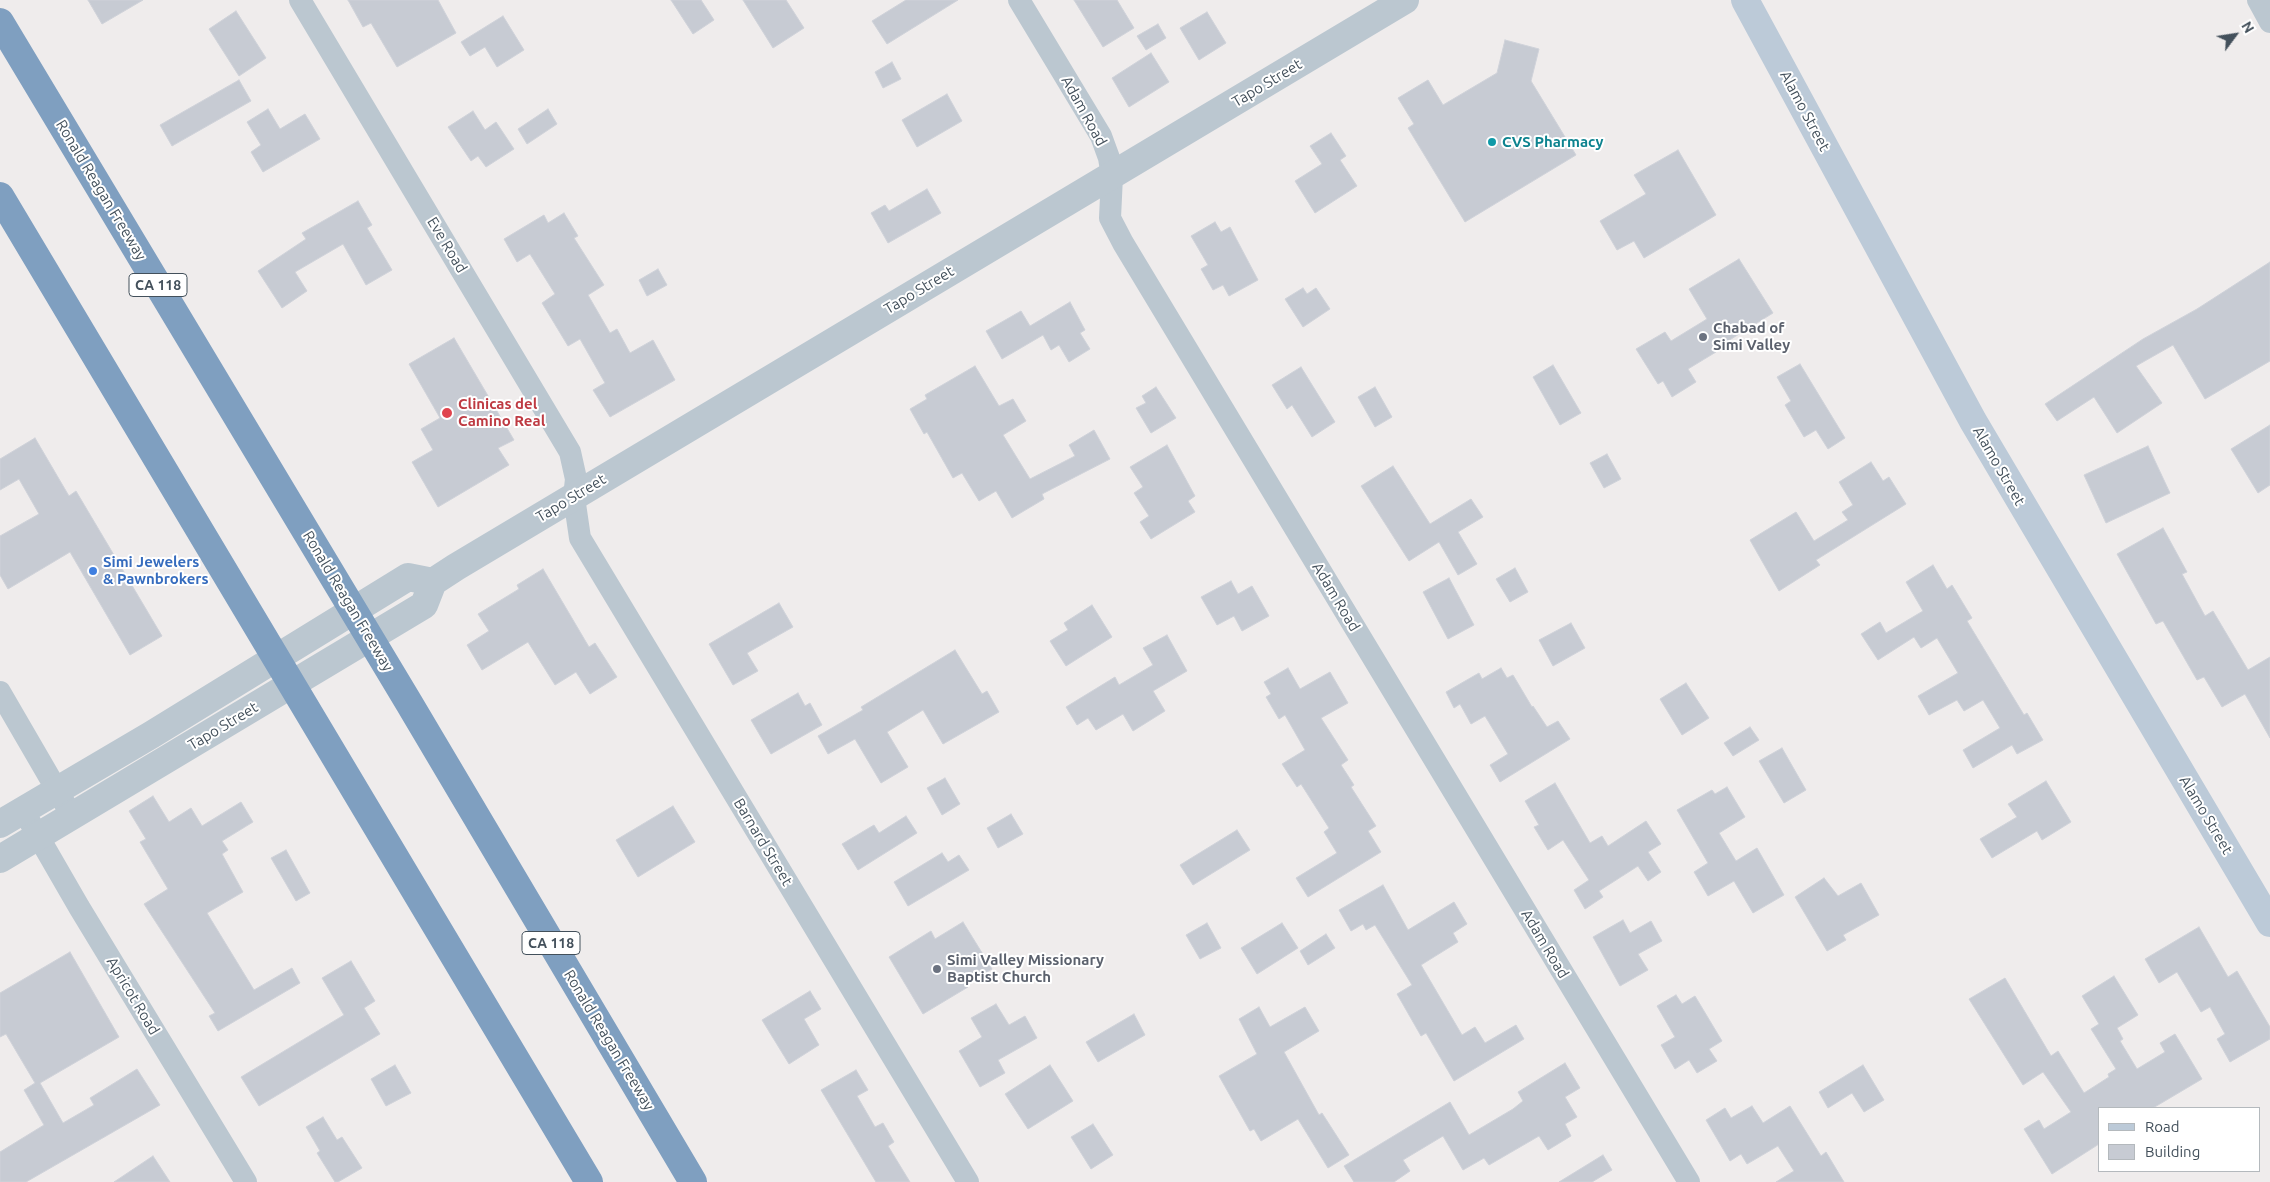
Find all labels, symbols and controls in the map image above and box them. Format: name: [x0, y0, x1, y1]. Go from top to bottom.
north arrow: [2210, 10, 2260, 60]
text: N: [2238, 19, 2257, 36]
street label: Tapo Street: [1229, 55, 1305, 111]
street label: Alamo Street: [1776, 68, 1834, 154]
street label: Adam Road: [1057, 73, 1111, 149]
street label: Ronald Reagan Freeway: [52, 117, 150, 263]
place label: CVS Pharmacy: [1502, 133, 1604, 151]
marker: CVS Pharmacy: [1486, 136, 1498, 148]
street label: Eve Road: [423, 214, 471, 276]
street label: Tapo Street: [881, 262, 957, 318]
road number: CA 118: [129, 274, 187, 296]
place label: Chabad of Simi Valley: [1713, 319, 1790, 354]
marker: Chabad of Simi Valley: [1697, 331, 1709, 343]
place label: Clinicas del Camino Real: [458, 395, 545, 430]
marker: Clinicas del Camino Real: [440, 406, 454, 420]
street label: Alamo Street: [1969, 423, 2029, 509]
street label: Tapo Street: [533, 470, 609, 526]
street label: Ronald Reagan Freeway: [299, 528, 397, 674]
place label: Simi Jewelers & Pawnbrokers: [103, 553, 209, 588]
street label: Adam Road: [1308, 559, 1364, 635]
marker: Simi Jewelers & Pawnbrokers: [87, 565, 99, 577]
street label: Tapo Street: [185, 698, 261, 754]
street label: Alamo Street: [2176, 772, 2236, 858]
street label: Barnard Street: [730, 795, 796, 889]
street label: Adam Road: [1517, 906, 1573, 982]
road number: CA 118: [522, 931, 580, 954]
place label: Simi Valley Missionary Baptist Church: [947, 951, 1104, 986]
street label: Apricot Road: [103, 954, 163, 1038]
marker: Simi Valley Missionary Baptist Church: [931, 963, 943, 975]
street label: Ronald Reagan Freeway: [560, 967, 658, 1113]
legend: [2098, 1107, 2260, 1172]
text: Road: [2145, 1118, 2180, 1135]
text: Building: [2145, 1143, 2200, 1160]

